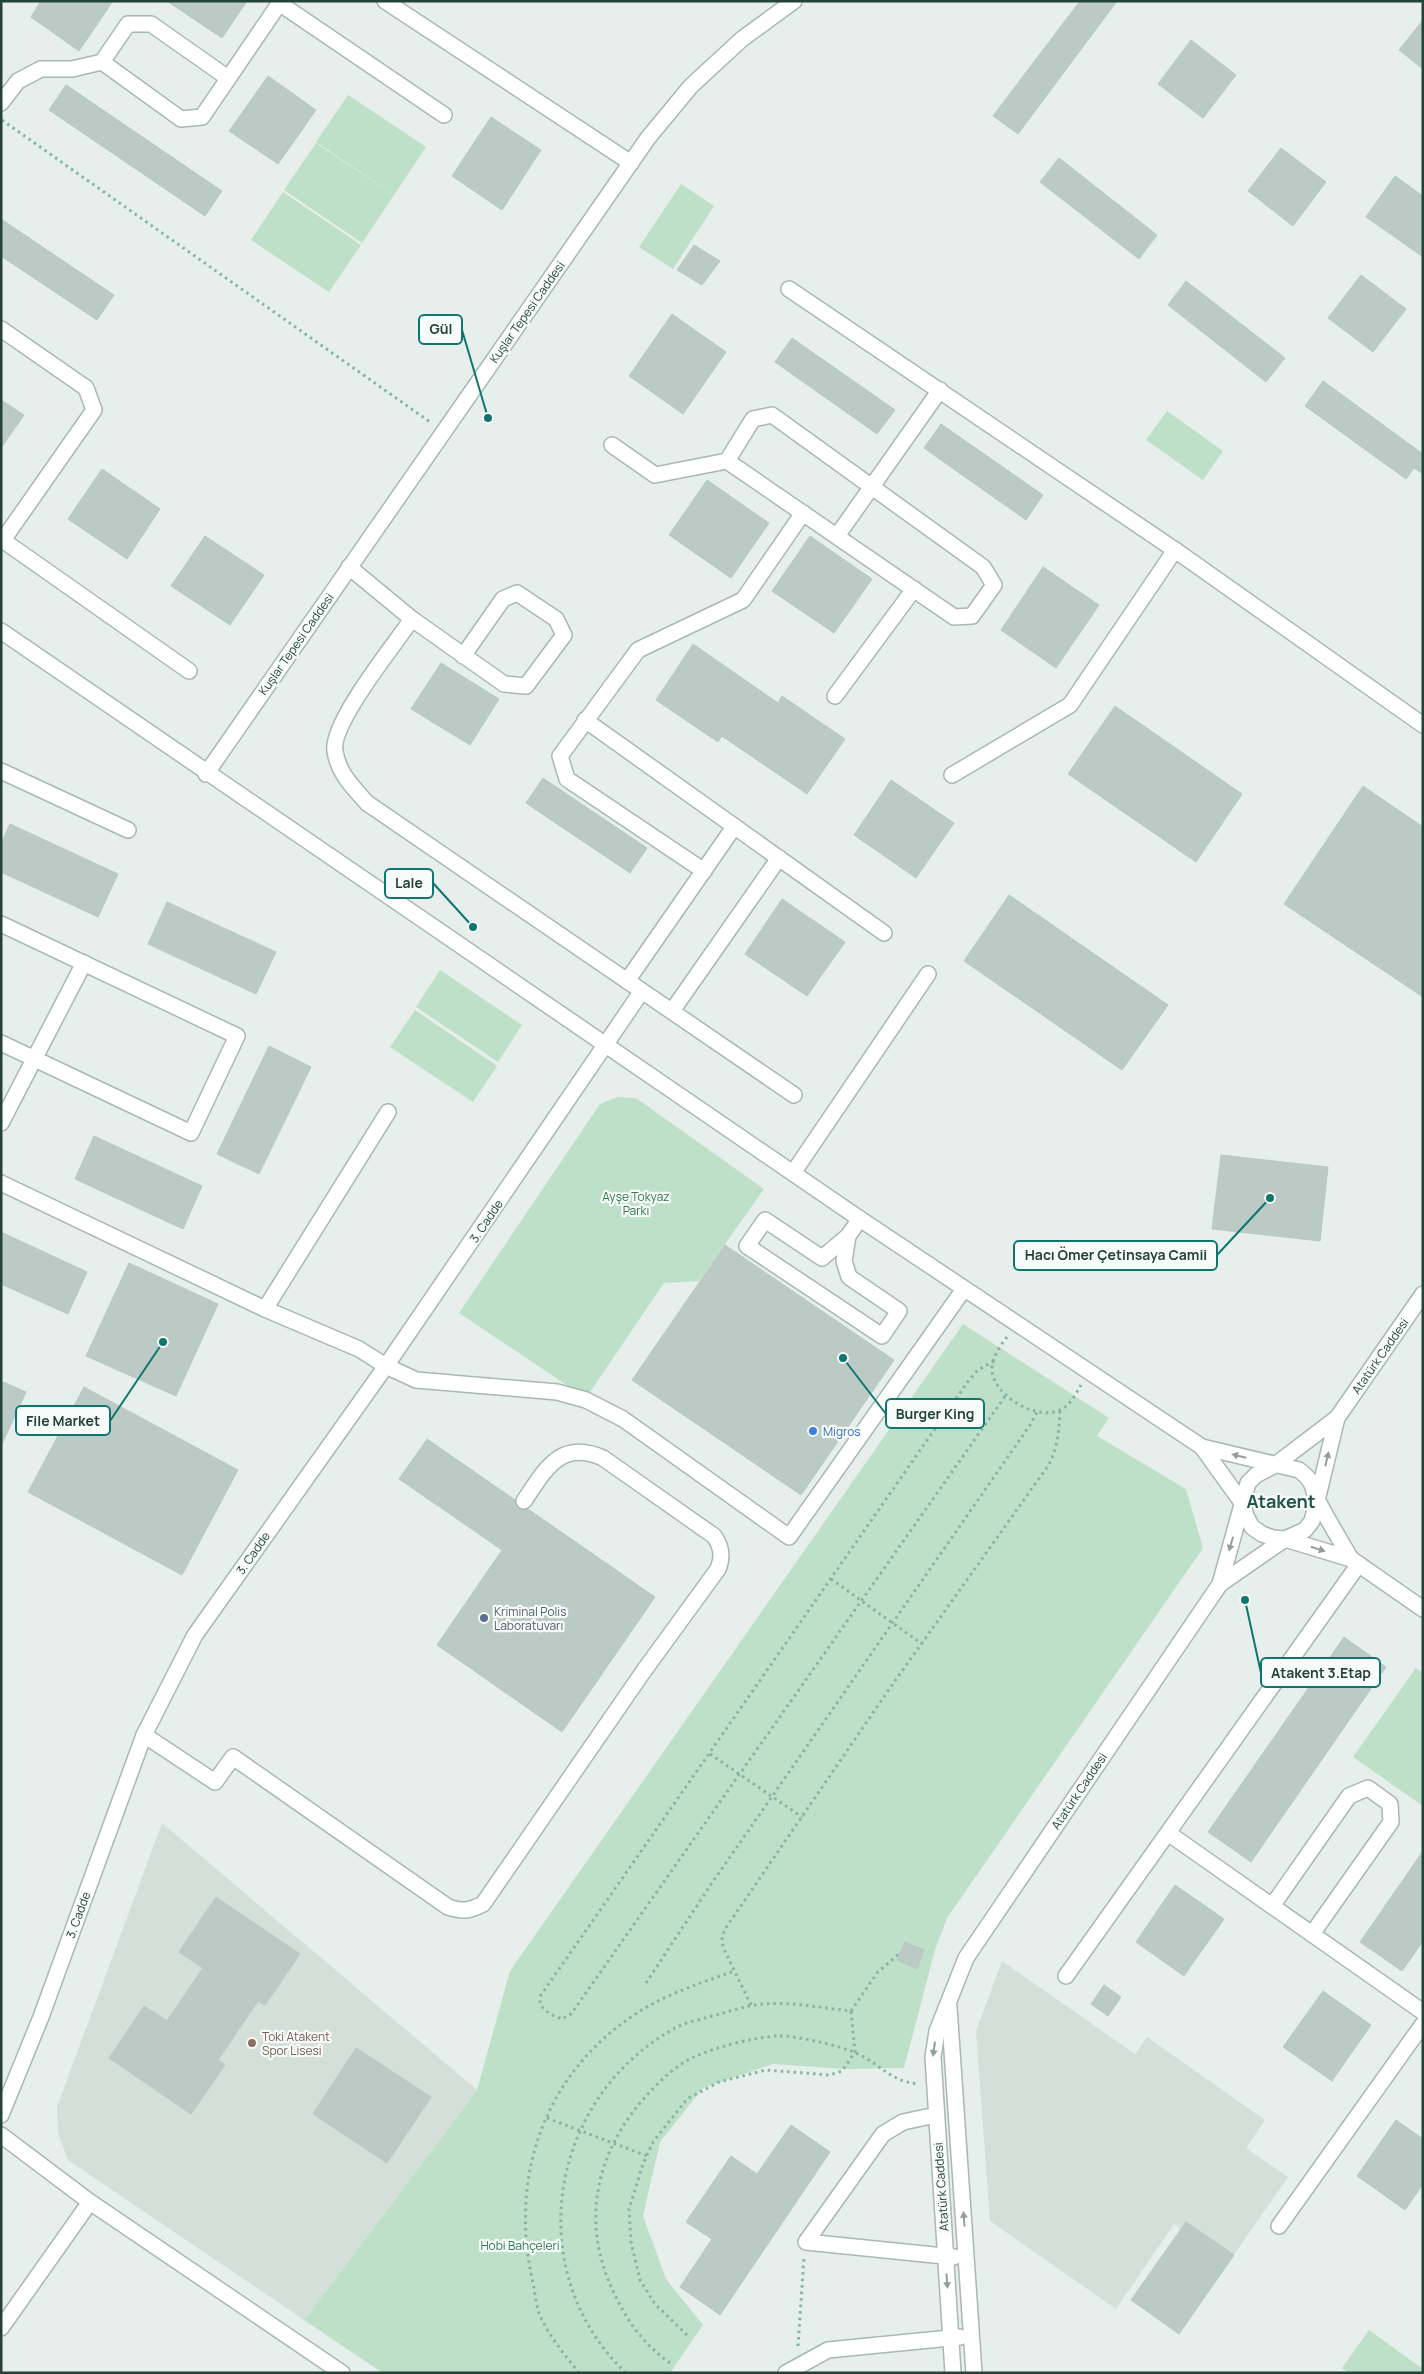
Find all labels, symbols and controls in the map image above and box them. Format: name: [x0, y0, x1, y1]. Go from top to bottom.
street label: Kuşlar Tepesi Caddesi: [485, 258, 569, 366]
callout: Gül: [419, 315, 462, 344]
text: Gül: [430, 319, 452, 338]
street label: Kuşlar Tepesi Caddesi: [254, 590, 338, 698]
callout: Lale: [385, 869, 433, 898]
text: Lale: [395, 873, 423, 892]
park label: Ayşe Tokyaz Parkı: [602, 1188, 670, 1219]
street label: 3. Cadde: [465, 1196, 507, 1246]
callout: Hacı Ömer Çetinsaya Camii: [1014, 1241, 1217, 1270]
text: Hacı Ömer Çetinsaya Camii: [1025, 1245, 1207, 1264]
street label: Atatürk Caddesi: [1347, 1315, 1413, 1397]
callout: Burger King: [886, 1399, 984, 1428]
text: Burger King: [896, 1404, 974, 1423]
callout: File Market: [16, 1406, 110, 1435]
text: File Market: [26, 1411, 100, 1430]
place label: Migros: [823, 1423, 861, 1440]
marker: Migros: [807, 1425, 819, 1437]
one-way arrow: [1231, 1452, 1246, 1460]
one-way arrow: [1323, 1452, 1331, 1467]
district label: Atakent: [1247, 1489, 1316, 1513]
street label: 3. Cadde: [232, 1528, 274, 1578]
one-way arrow: [1227, 1537, 1235, 1552]
one-way arrow: [1311, 1546, 1326, 1553]
place label: Kriminal Polis Laboratuvarı: [494, 1603, 566, 1634]
marker: Kriminal Polis Laboratuvarı: [478, 1612, 490, 1624]
callout: Atakent 3.Etap: [1261, 1658, 1380, 1687]
text: Atakent 3.Etap: [1271, 1663, 1371, 1682]
street label: Atatürk Caddesi: [1047, 1749, 1111, 1833]
street label: 3. Cadde: [62, 1889, 94, 1941]
place label: Toki Atakent Spor Lisesi: [262, 2028, 330, 2059]
marker: Toki Atakent Spor Lisesi: [246, 2037, 258, 2049]
one-way arrow: [930, 2041, 938, 2057]
street label: Atatürk Caddesi: [929, 2142, 953, 2232]
one-way arrow: [959, 2211, 967, 2227]
park label: Hobi Bahçeleri: [480, 2237, 560, 2254]
one-way arrow: [943, 2273, 951, 2289]

